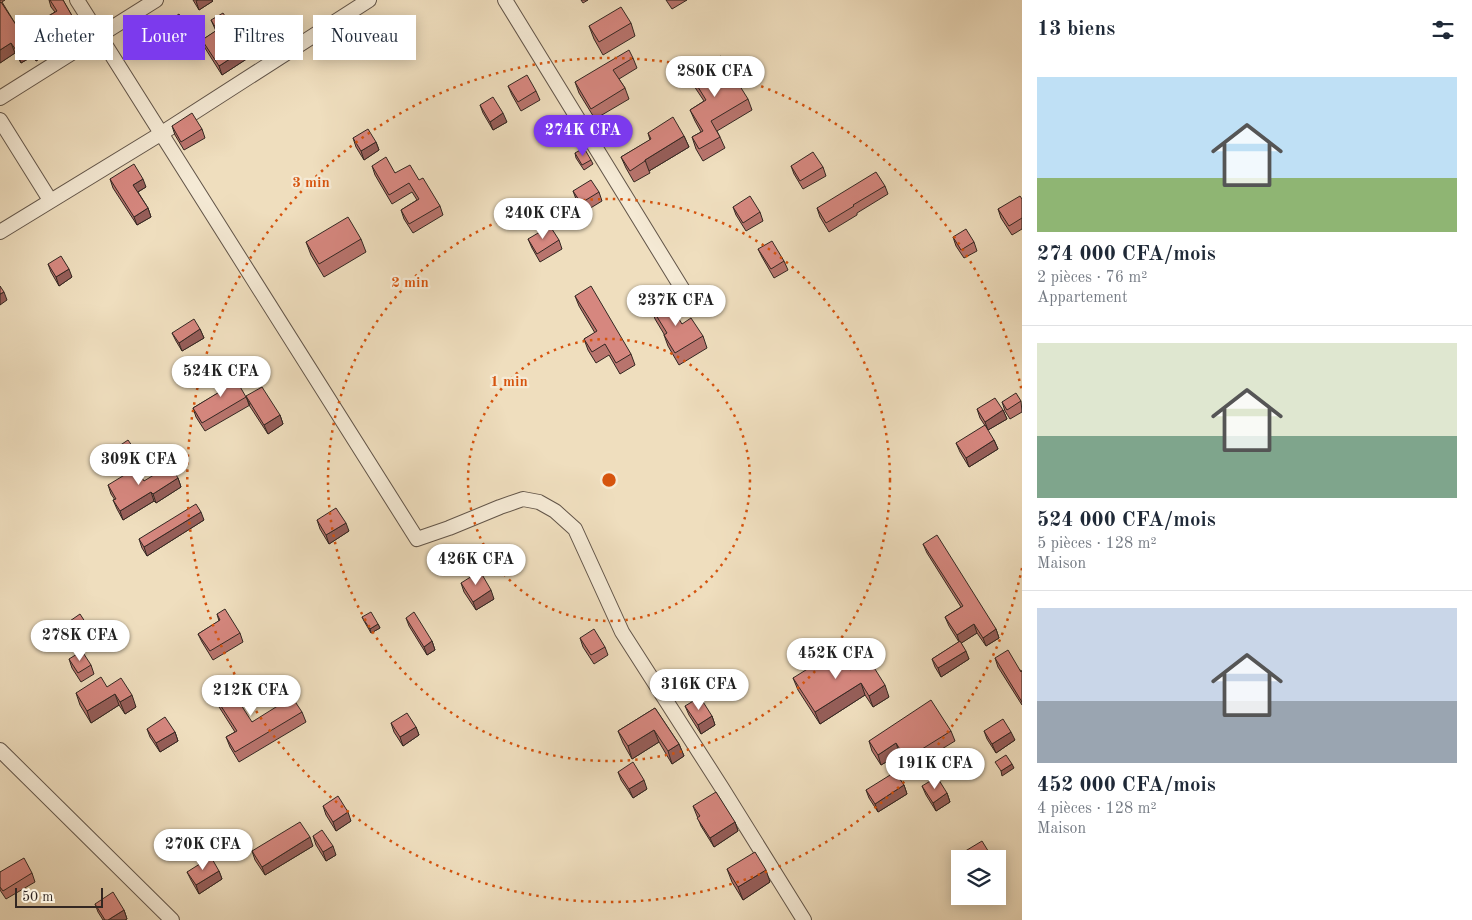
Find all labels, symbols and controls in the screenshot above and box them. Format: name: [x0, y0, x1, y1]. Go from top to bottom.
chip: Acheter: [15, 15, 113, 60]
chip: Louer: [123, 15, 205, 60]
chip: Filtres: [215, 15, 303, 60]
chip: Nouveau: [313, 15, 416, 60]
icon: filters: [1429, 16, 1457, 44]
text: 13 biens: [1037, 19, 1115, 40]
pin: 280K CFA: [663, 56, 767, 98]
text: 280K CFA: [677, 64, 753, 80]
icon: home: [1202, 110, 1292, 200]
pin: 274K CFA: [531, 114, 635, 157]
text: 274K CFA: [545, 123, 621, 139]
text: 3 min: [292, 176, 330, 191]
pin: 240K CFA: [491, 198, 595, 240]
text: 240K CFA: [505, 206, 581, 222]
text: 274 000 CFA/mois: [1037, 244, 1216, 265]
text: 2 pièces · 76 m²: [1037, 270, 1147, 286]
text: 2 min: [391, 276, 429, 291]
pin: 237K CFA: [624, 284, 728, 327]
text: Appartement: [1037, 290, 1128, 306]
text: 237K CFA: [638, 293, 714, 309]
pin: 524K CFA: [169, 356, 273, 398]
text: 524K CFA: [183, 364, 259, 380]
text: 1 min: [490, 375, 528, 390]
icon: home: [1202, 375, 1292, 465]
pin: 309K CFA: [87, 444, 191, 486]
text: 309K CFA: [101, 452, 177, 468]
centre of rings: [600, 471, 618, 489]
text: 524 000 CFA/mois: [1037, 510, 1216, 531]
text: 5 pièces · 128 m²: [1037, 536, 1157, 552]
pin: 426K CFA: [424, 544, 528, 586]
text: 426K CFA: [438, 552, 514, 568]
text: Maison: [1037, 556, 1086, 572]
pin: 278K CFA: [28, 620, 132, 662]
text: 278K CFA: [42, 628, 118, 644]
pin: 452K CFA: [784, 638, 888, 680]
icon: home: [1202, 640, 1292, 730]
text: 452K CFA: [798, 646, 874, 662]
pin: 316K CFA: [647, 668, 751, 711]
pin: 212K CFA: [199, 674, 303, 717]
text: 316K CFA: [661, 677, 737, 693]
text: 212K CFA: [213, 683, 289, 699]
pin: 191K CFA: [883, 748, 987, 790]
text: 191K CFA: [897, 756, 973, 772]
text: 452 000 CFA/mois: [1037, 775, 1216, 796]
text: 4 pièces · 128 m²: [1037, 801, 1157, 817]
text: Maison: [1037, 821, 1086, 837]
pin: 270K CFA: [151, 828, 255, 871]
text: 270K CFA: [165, 837, 241, 853]
map controls: [951, 850, 1006, 905]
button: layers: [951, 850, 1006, 905]
scale bar: [15, 885, 102, 908]
text: 50 m: [22, 890, 53, 904]

